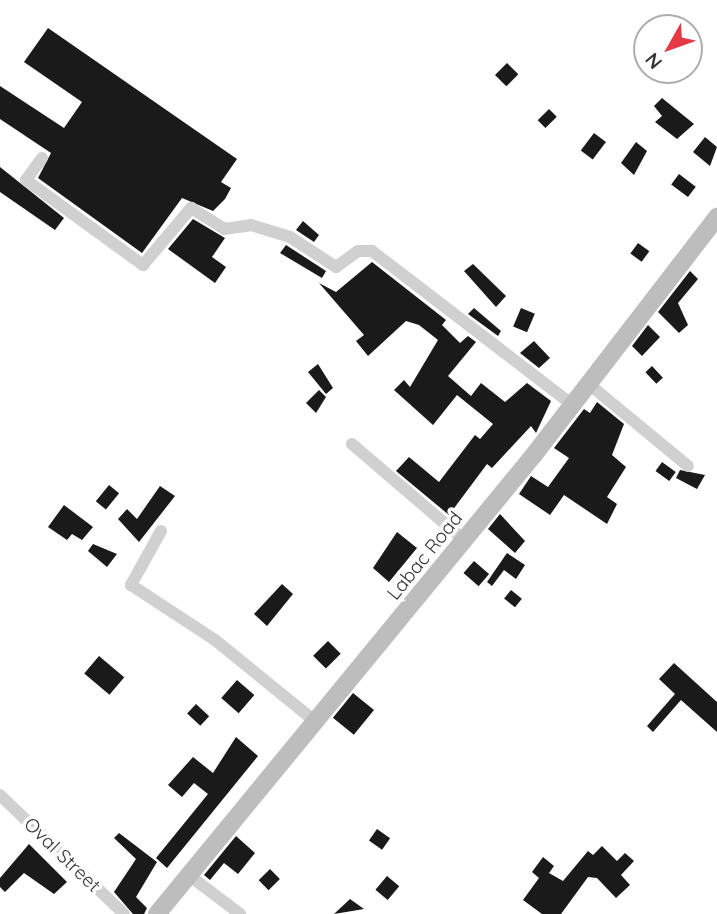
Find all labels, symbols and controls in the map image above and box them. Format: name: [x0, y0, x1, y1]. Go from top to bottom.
north arrow: [633, 14, 703, 84]
text: N: [640, 48, 667, 74]
street label: Labac Road: [383, 507, 467, 605]
street label: Oval Street: [19, 813, 105, 897]

